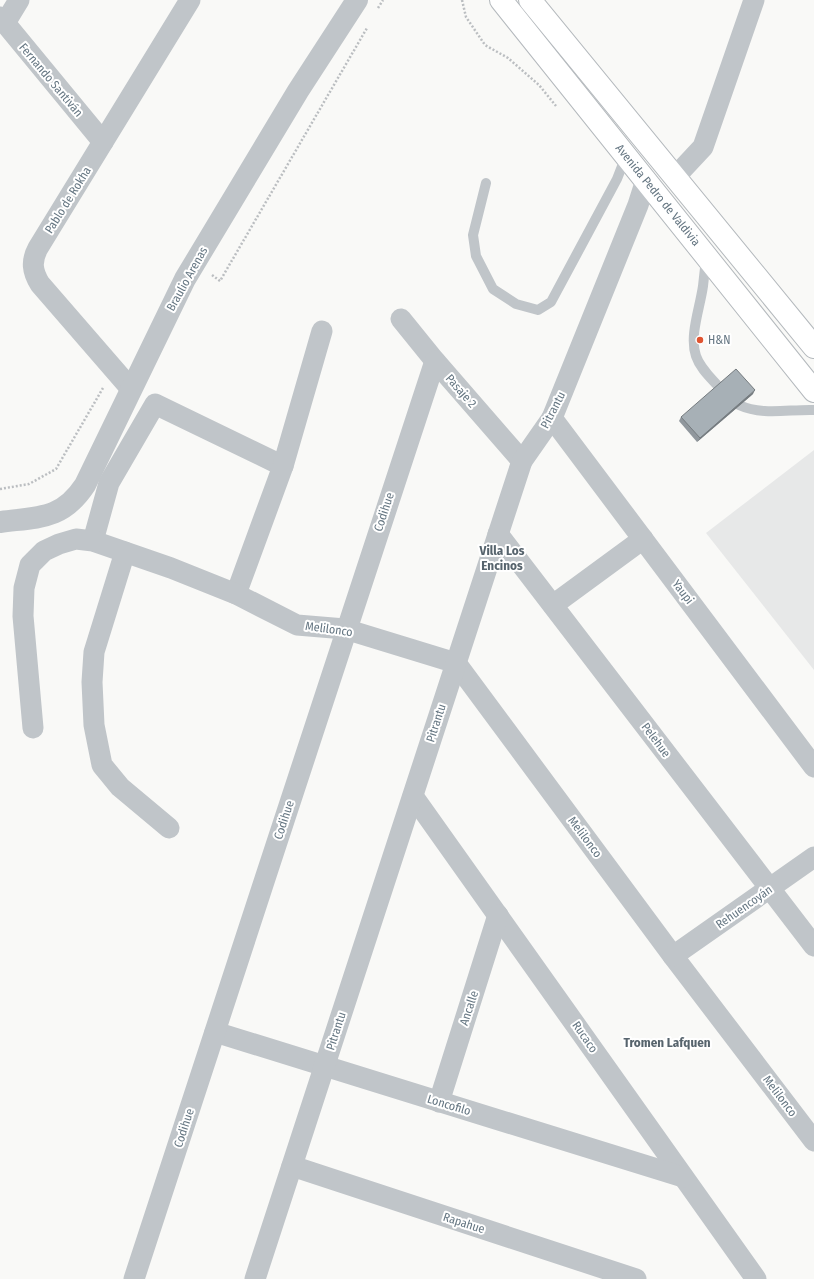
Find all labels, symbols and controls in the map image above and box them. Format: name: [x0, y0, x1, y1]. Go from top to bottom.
street label: Fernando Santiván: [16, 40, 86, 120]
street label: Avenida Pedro de Valdivia: [613, 141, 703, 249]
street label: Pablo de Rokha: [42, 164, 94, 236]
street label: Braulio Arenas: [164, 244, 210, 314]
place label: H&N: [708, 333, 731, 347]
marker: H&N: [695, 335, 705, 345]
street label: Pasaje 2: [443, 372, 479, 410]
street label: Pitrantu: [538, 389, 568, 431]
street label: Codihue: [371, 491, 397, 533]
district label: Villa Los Encinos: [479, 543, 525, 573]
street label: Yaupi: [669, 577, 697, 607]
street label: Melilonco: [304, 619, 354, 639]
street label: Pitrantu: [423, 702, 449, 744]
street label: Pelehue: [639, 720, 673, 760]
street label: Codihue: [271, 799, 297, 841]
street label: Melilonco: [565, 814, 605, 860]
street label: Rehuencoyán: [713, 882, 775, 932]
street label: Ancalle: [457, 989, 481, 1027]
street label: Pitrantu: [323, 1010, 349, 1052]
street label: Rucaco: [569, 1019, 601, 1055]
district label: Tromen Lafquen: [623, 1035, 711, 1050]
street label: Melilonco: [760, 1073, 800, 1119]
street label: Loncofilo: [426, 1092, 472, 1118]
street label: Codihue: [171, 1107, 197, 1149]
street label: Rapahue: [441, 1210, 487, 1236]

